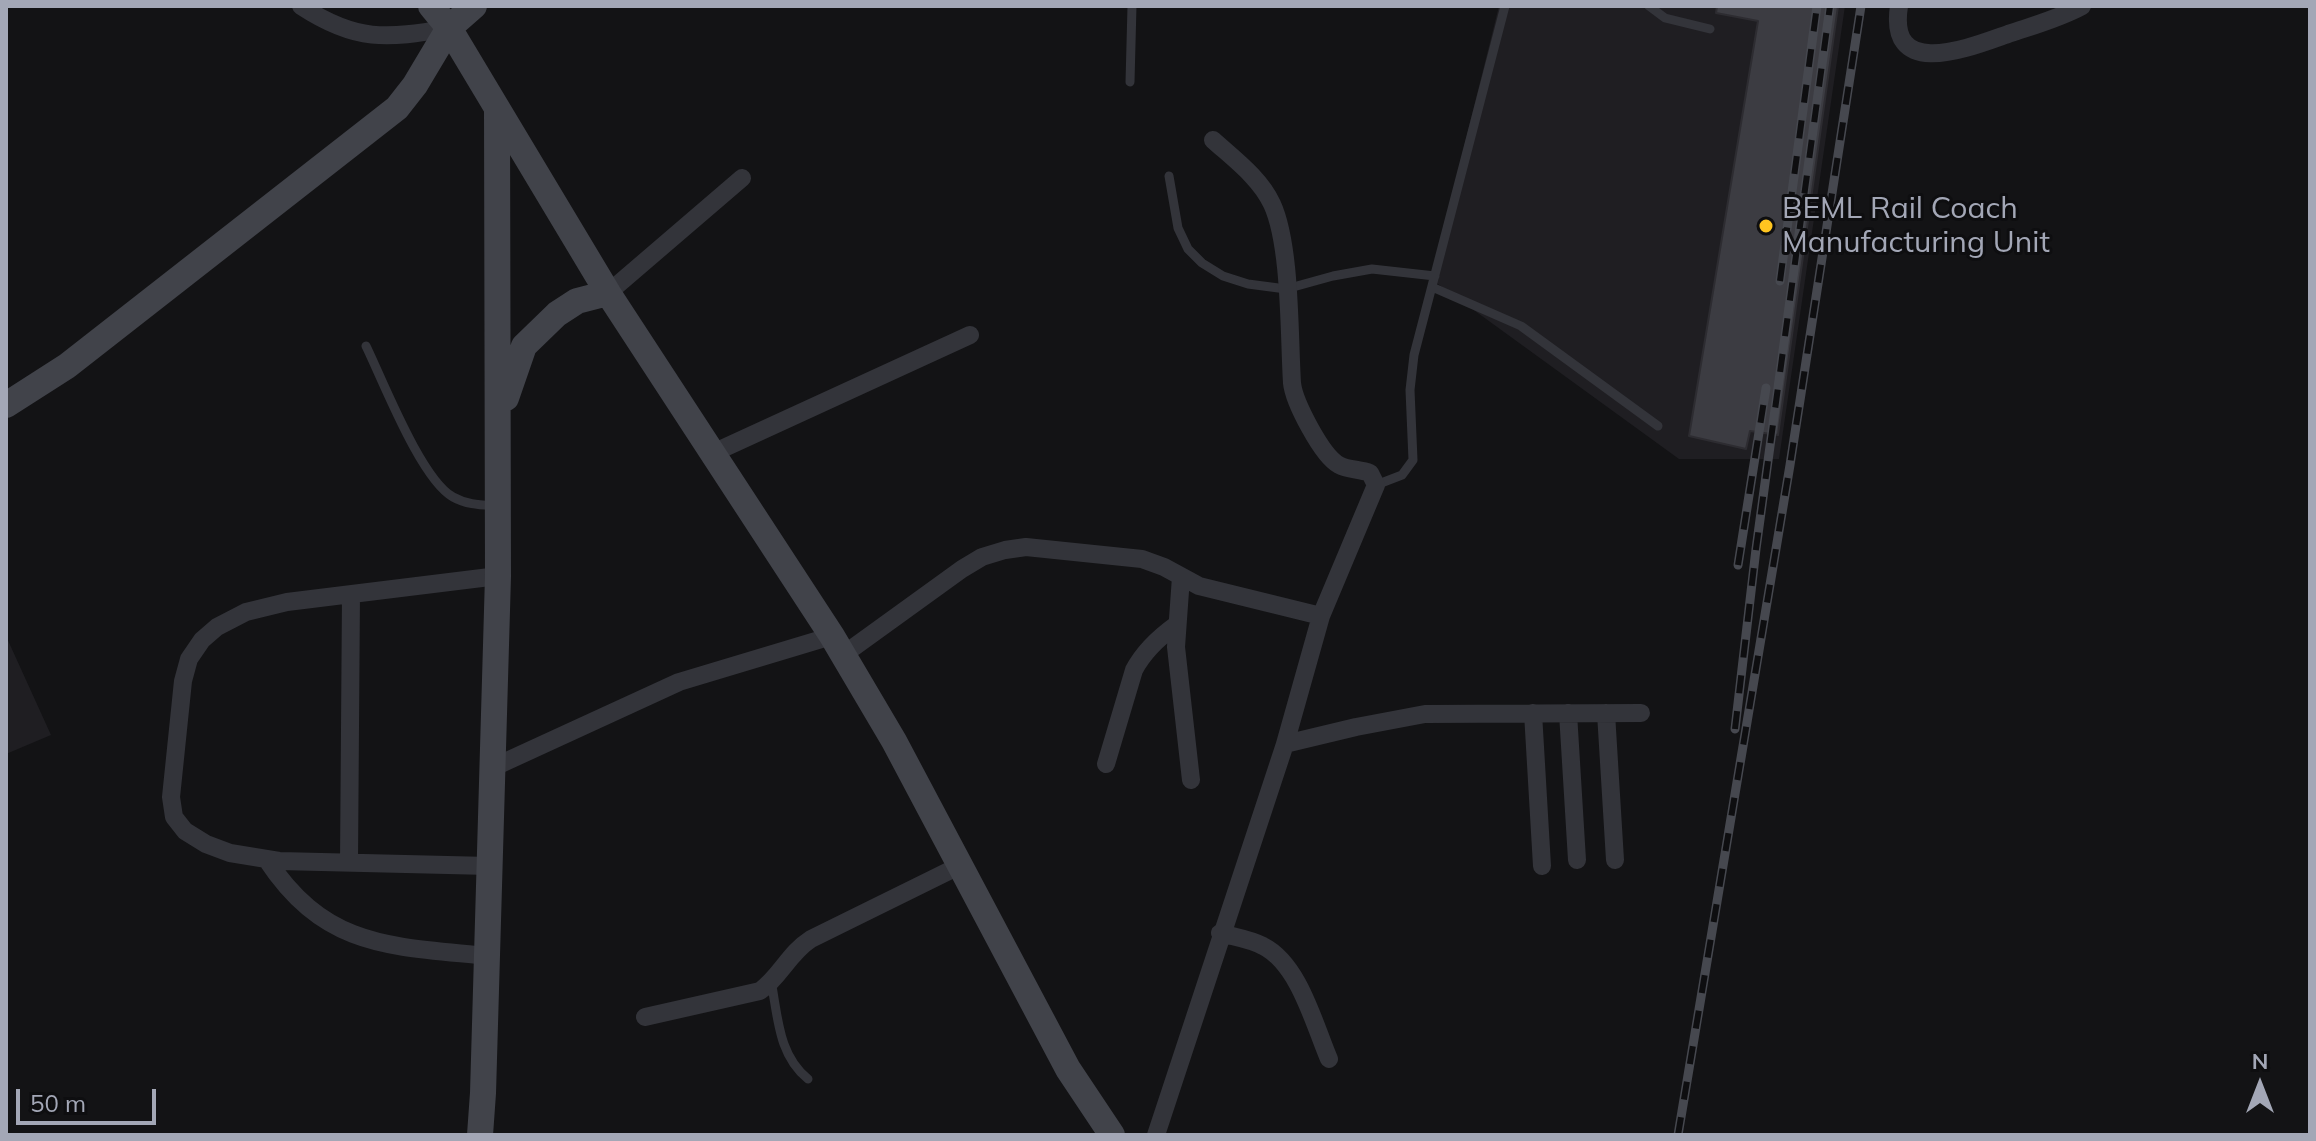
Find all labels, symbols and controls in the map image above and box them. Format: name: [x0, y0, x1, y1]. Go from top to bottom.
place label: BEML Rail Coach Manufacturing Unit: [1782, 191, 2050, 262]
marker: BEML Rail Coach Manufacturing Unit: [1757, 217, 1775, 235]
north arrow: [2220, 1045, 2300, 1125]
text: N: [2252, 1047, 2268, 1075]
scale bar: [20, 1073, 160, 1123]
text: 50 m: [30, 1088, 86, 1118]

